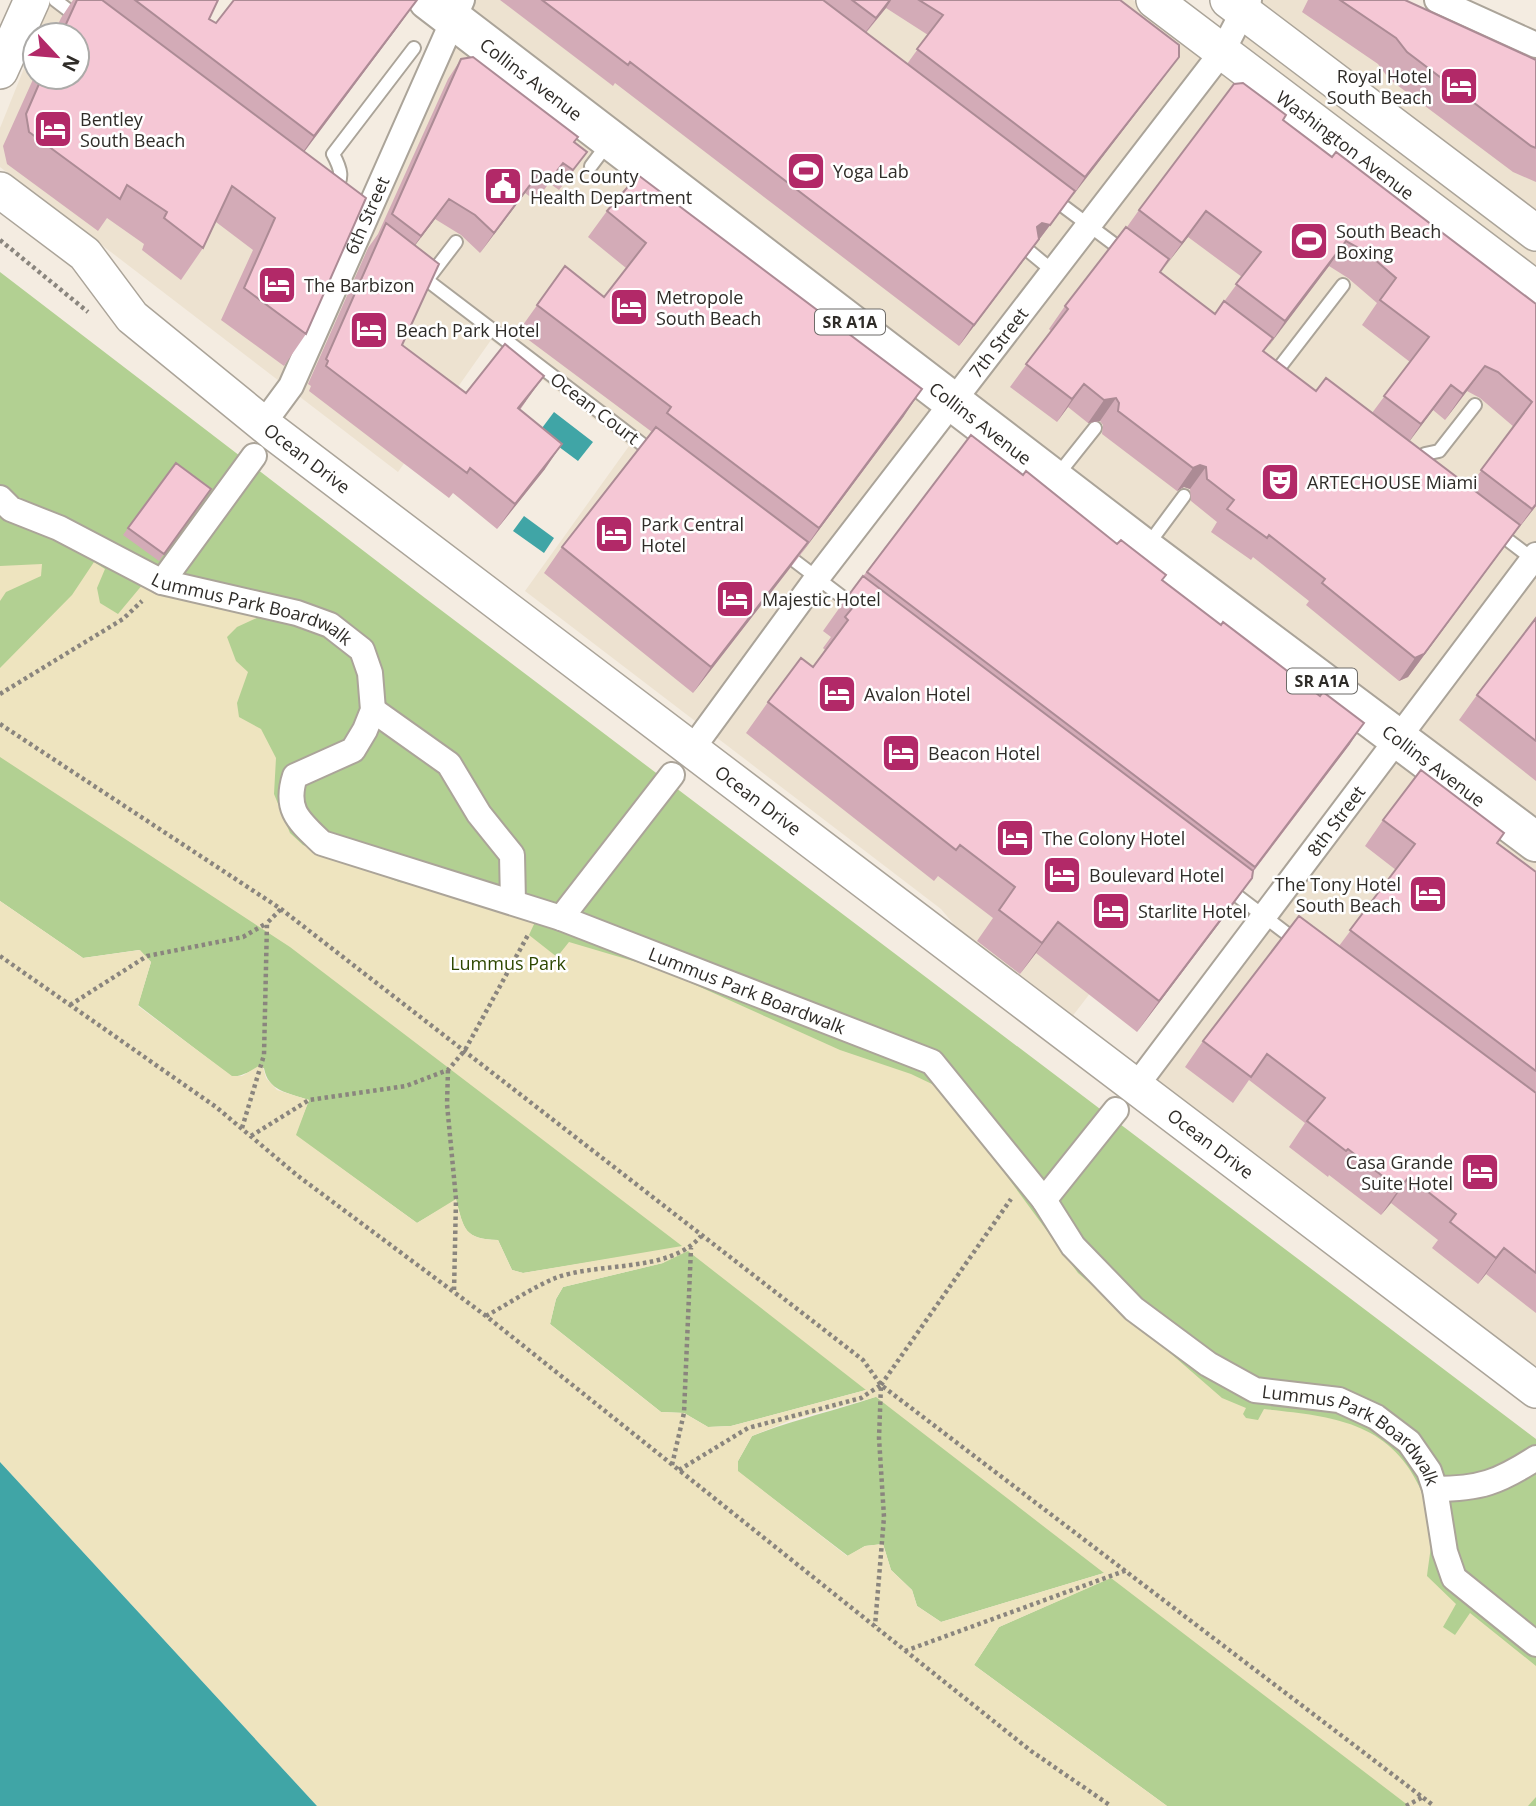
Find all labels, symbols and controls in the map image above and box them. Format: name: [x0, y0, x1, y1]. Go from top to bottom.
north arrow: [21, 21, 91, 91]
street label: Collins Avenue: [475, 32, 587, 126]
text: N: [56, 51, 86, 76]
place label: Royal Hotel South Beach: [1327, 64, 1432, 109]
hotel icon: Royal Hotel South Beach: [1438, 65, 1480, 107]
street label: Washington Avenue: [1271, 85, 1419, 205]
place label: Bentley South Beach: [80, 107, 185, 152]
hotel icon: Bentley South Beach: [32, 108, 74, 150]
sports icon: Yoga Lab: [785, 150, 827, 192]
place label: Yoga Lab: [833, 159, 909, 183]
place label: Dade County Health Department: [530, 164, 692, 209]
public building icon: Dade County Health Department: [482, 165, 524, 207]
street label: 6th Street: [339, 173, 394, 258]
place label: South Beach Boxing: [1336, 219, 1441, 264]
sports icon: South Beach Boxing: [1288, 220, 1330, 262]
hotel icon: The Barbizon: [256, 264, 298, 306]
place label: The Barbizon: [304, 273, 415, 297]
place label: Metropole South Beach: [656, 285, 761, 330]
hotel icon: Metropole South Beach: [608, 286, 650, 328]
street label: 7th Street: [964, 302, 1033, 383]
hotel icon: Beach Park Hotel: [348, 309, 390, 351]
road number: SR A1A: [815, 310, 885, 334]
place label: Beach Park Hotel: [396, 318, 540, 342]
street label: Ocean Court: [546, 367, 644, 449]
street label: Collins Avenue: [925, 376, 1037, 470]
street label: Ocean Drive: [259, 417, 355, 499]
theatre icon: ARTECHOUSE Miami: [1259, 461, 1301, 503]
place label: ARTECHOUSE Miami: [1307, 470, 1478, 494]
place label: Park Central Hotel: [641, 512, 744, 557]
hotel icon: Park Central Hotel: [593, 513, 635, 555]
street label: Lummus Park Boardwalk: [147, 567, 358, 651]
hotel icon: Majestic Hotel: [714, 578, 756, 620]
place label: Majestic Hotel: [762, 587, 881, 611]
road number: SR A1A: [1287, 668, 1357, 694]
hotel icon: Avalon Hotel: [816, 673, 858, 715]
place label: Avalon Hotel: [864, 682, 971, 706]
street label: Collins Avenue: [1378, 719, 1490, 812]
hotel icon: Beacon Hotel: [880, 732, 922, 774]
place label: Beacon Hotel: [928, 741, 1040, 765]
street label: Ocean Drive: [710, 760, 806, 841]
street label: 8th Street: [1301, 781, 1370, 861]
hotel icon: The Colony Hotel: [994, 817, 1036, 859]
place label: The Colony Hotel: [1042, 826, 1185, 850]
hotel icon: Boulevard Hotel: [1041, 854, 1083, 896]
place label: Boulevard Hotel: [1089, 863, 1224, 887]
place label: The Tony Hotel South Beach: [1275, 872, 1401, 917]
hotel icon: The Tony Hotel South Beach: [1407, 873, 1449, 915]
hotel icon: Starlite Hotel: [1090, 890, 1132, 932]
place label: Starlite Hotel: [1138, 899, 1247, 923]
street label: Lummus Park Boardwalk: [645, 941, 849, 1039]
park label: Lummus Park: [450, 951, 566, 975]
street label: Ocean Drive: [1163, 1103, 1259, 1184]
place label: Casa Grande Suite Hotel: [1346, 1150, 1453, 1195]
hotel icon: Casa Grande Suite Hotel: [1459, 1151, 1501, 1193]
street label: Lummus Park Boardwalk: [1261, 1379, 1445, 1489]

